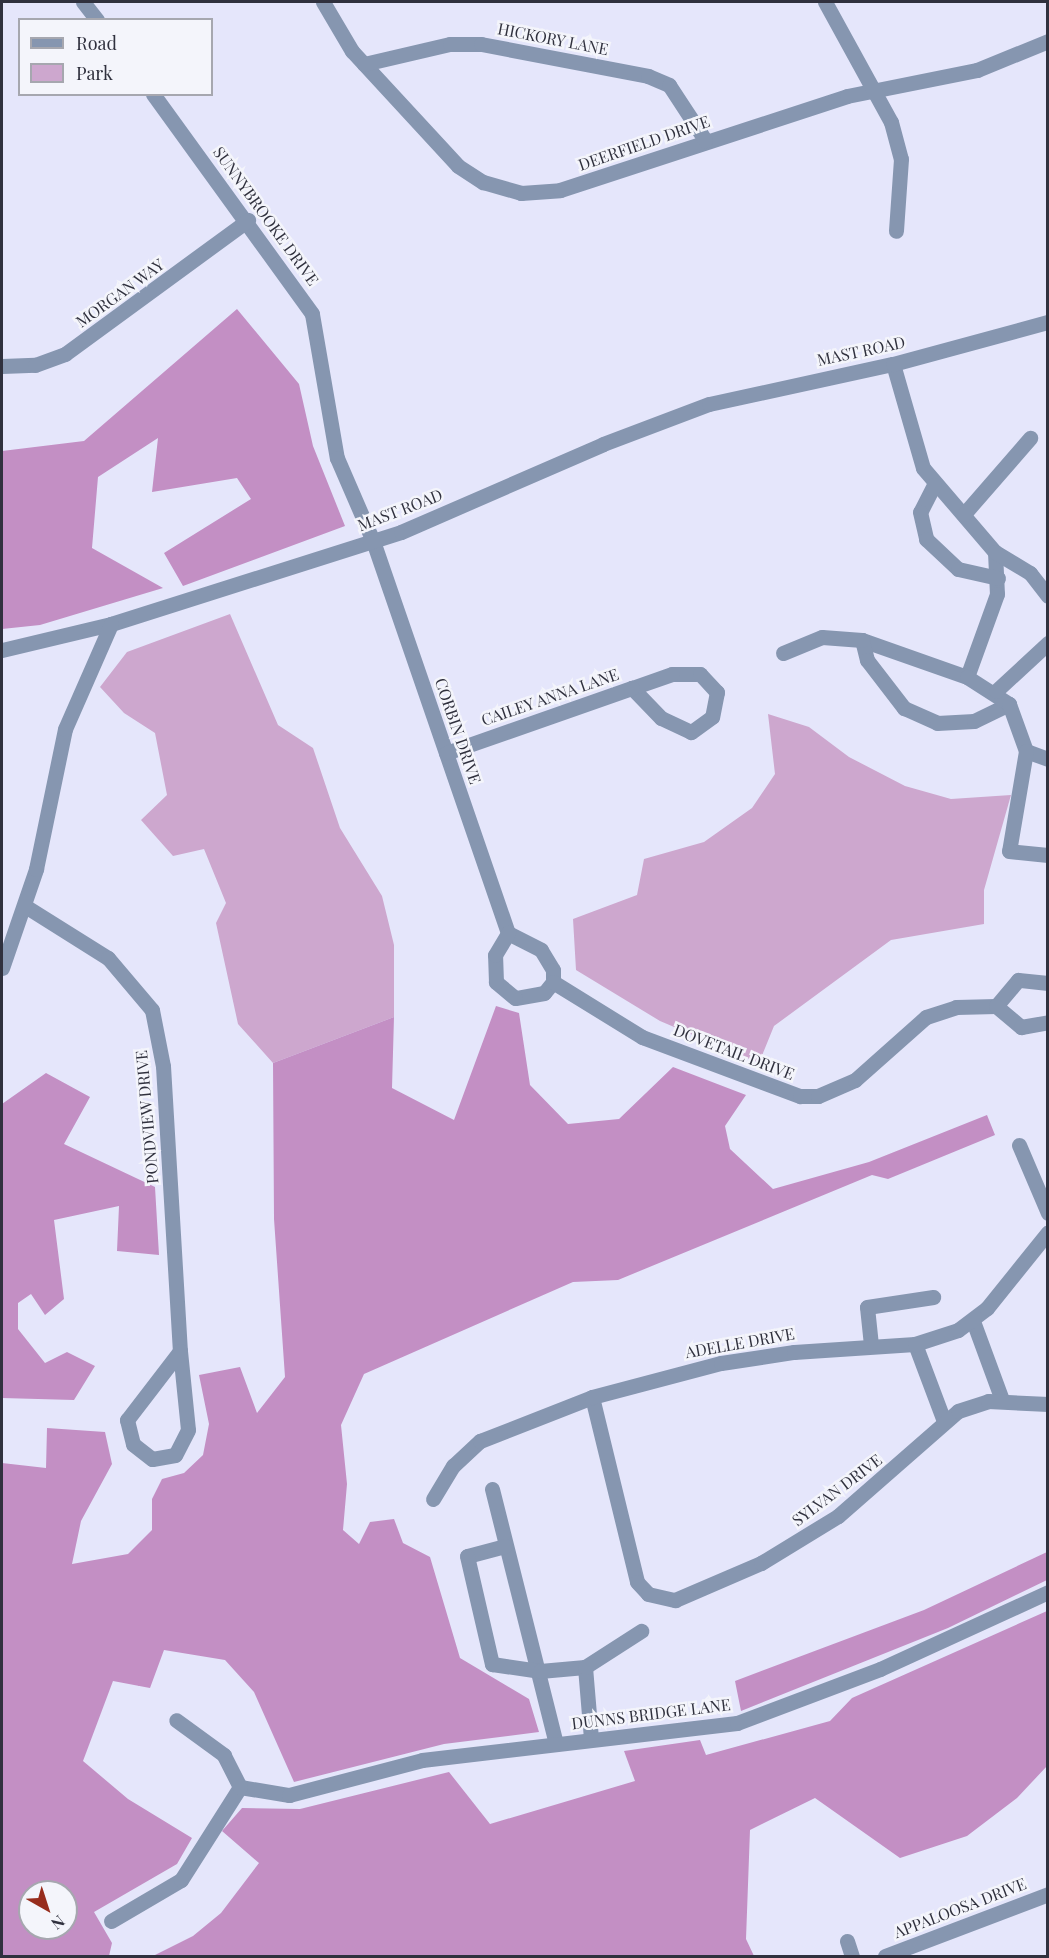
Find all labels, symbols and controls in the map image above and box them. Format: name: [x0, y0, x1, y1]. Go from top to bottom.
legend: [18, 18, 213, 96]
street label: HICKORY LANE: [496, 19, 610, 59]
text: Road: [76, 31, 117, 55]
text: Park: [76, 61, 113, 85]
street label: DEERFIELD DRIVE: [576, 112, 712, 174]
street label: SUNNYBROOKE DRIVE: [209, 143, 323, 289]
street label: MORGAN WAY: [72, 255, 168, 331]
street label: MAST ROAD: [815, 332, 907, 370]
street label: MAST ROAD: [355, 485, 445, 535]
street label: CAILEY ANNA LANE: [478, 664, 622, 730]
street label: CORBIN DRIVE: [431, 676, 485, 786]
street label: DOVETAIL DRIVE: [671, 1020, 797, 1084]
street label: PONDVIEW DRIVE: [132, 1049, 162, 1185]
street label: ADELLE DRIVE: [684, 1324, 796, 1362]
street label: SYLVAN DRIVE: [788, 1450, 886, 1530]
street label: DUNNS BRIDGE LANE: [570, 1695, 732, 1733]
street label: APPALOOSA DRIVE: [891, 1874, 1029, 1942]
north arrow: [18, 1880, 78, 1940]
text: N: [47, 1911, 69, 1935]

